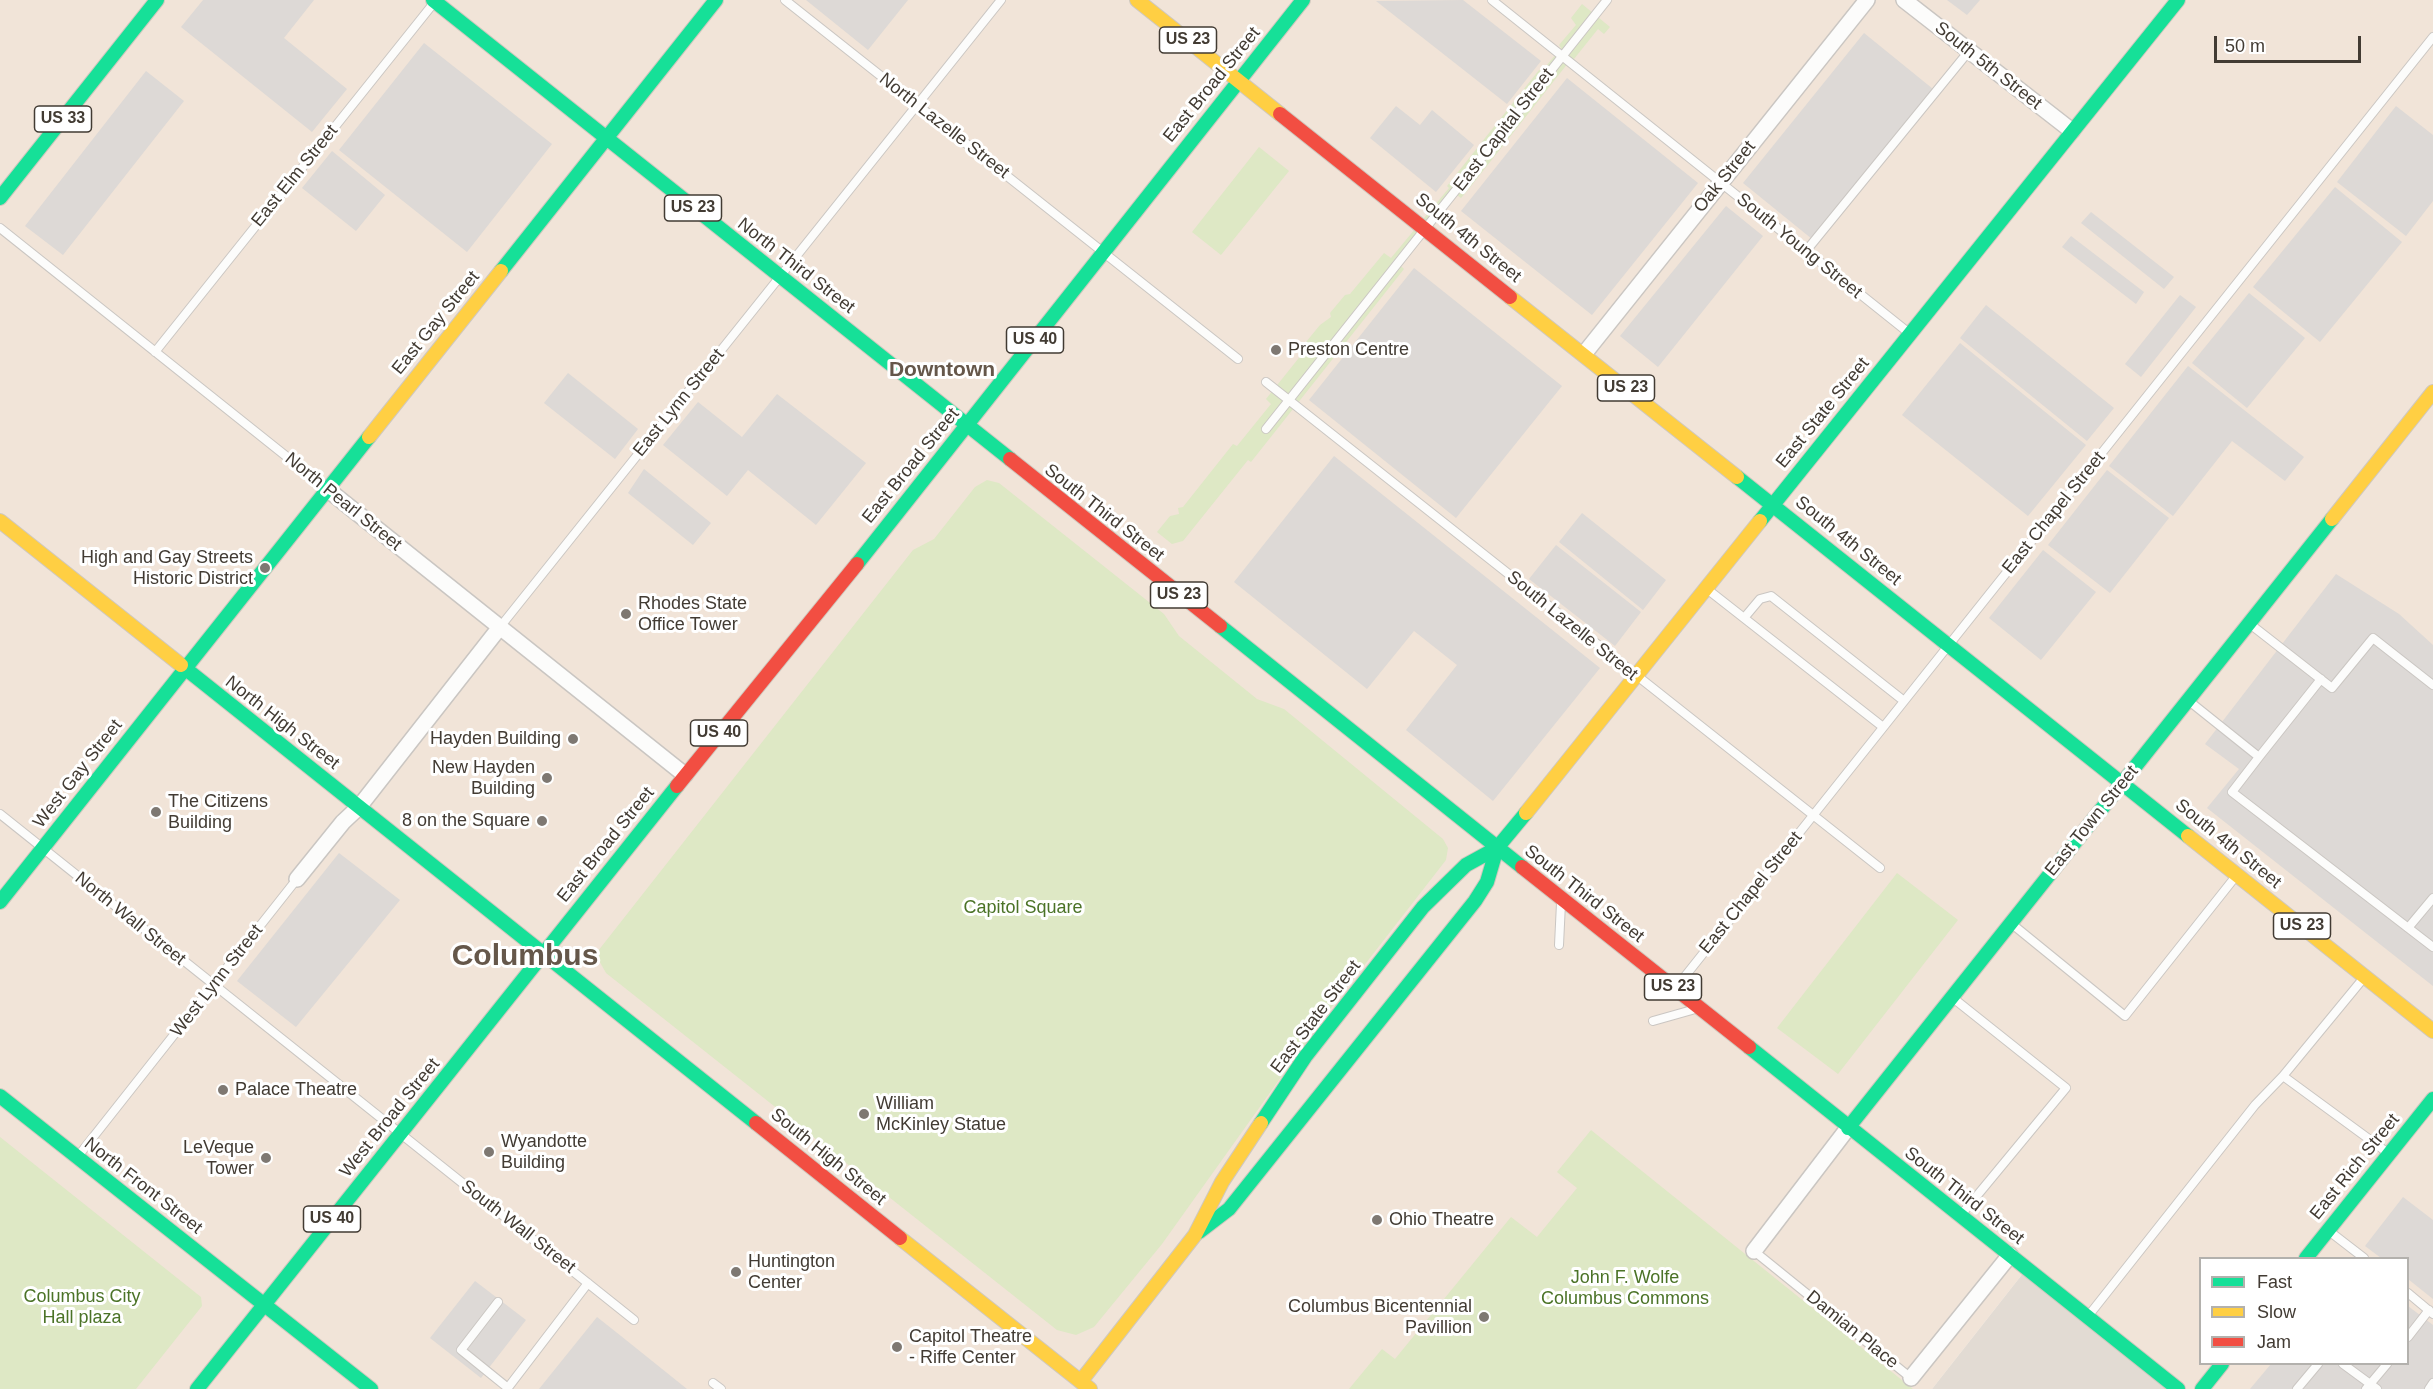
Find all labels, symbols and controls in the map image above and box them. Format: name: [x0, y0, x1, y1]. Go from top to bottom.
street label: South 5th Street: [1930, 17, 2046, 115]
street label: East Broad Street: [1159, 23, 1265, 147]
scale bar: [2217, 24, 2364, 62]
road number: US 23: [1160, 27, 1216, 53]
text: 50 m: [2225, 36, 2265, 56]
street label: East Capital Street: [1449, 64, 1559, 196]
street label: North Lazelle Street: [875, 69, 1013, 183]
road number: US 33: [34, 106, 92, 132]
street label: East Elm Street: [247, 121, 343, 231]
street label: Oak Street: [1690, 137, 1760, 217]
street label: South 4th Street: [1411, 189, 1525, 287]
street label: South Young Street: [1732, 189, 1866, 303]
road number: US 23: [664, 195, 722, 221]
street label: North Third Street: [733, 213, 859, 319]
street label: East Gay Street: [388, 267, 484, 379]
road number: US 40: [1006, 327, 1064, 353]
place label: Preston Centre: [1288, 339, 1409, 361]
marker: Preston Centre: [1269, 343, 1283, 357]
street label: East Lynn Street: [629, 345, 729, 461]
street label: East State Street: [1772, 353, 1874, 473]
district label: Downtown: [889, 357, 995, 383]
road number: US 23: [1598, 375, 1654, 401]
street label: East Broad Street: [858, 404, 964, 528]
street label: East Chapel Street: [1998, 447, 2110, 579]
street label: North Pearl Street: [280, 448, 406, 556]
street label: South Third Street: [1040, 460, 1168, 566]
street label: South 4th Street: [1791, 492, 1905, 590]
place label: High and Gay Streets Historic District: [81, 547, 253, 590]
marker: High and Gay Streets Historic District: [258, 561, 272, 575]
street label: South Lazelle Street: [1502, 567, 1642, 685]
road number: US 23: [1150, 582, 1208, 608]
place label: Rhodes State Office Tower: [638, 593, 747, 636]
marker: Rhodes State Office Tower: [619, 607, 633, 621]
street label: North High Street: [221, 672, 343, 774]
street label: West Gay Street: [29, 715, 127, 833]
road number: US 40: [690, 720, 748, 746]
place label: Hayden Building: [430, 728, 561, 750]
marker: Hayden Building: [566, 732, 580, 746]
place label: New Hayden Building: [432, 757, 535, 800]
street label: East Town Street: [2041, 761, 2143, 881]
marker: New Hayden Building: [540, 771, 554, 785]
street label: East Broad Street: [553, 783, 659, 907]
place label: The Citizens Building: [168, 791, 268, 834]
street label: South 4th Street: [2171, 795, 2285, 893]
marker: The Citizens Building: [149, 805, 163, 819]
place label: 8 on the Square: [402, 810, 530, 832]
marker: 8 on the Square: [535, 814, 549, 828]
street label: East Chapel Street: [1695, 827, 1807, 959]
street label: South Third Street: [1520, 841, 1648, 947]
street label: North Wall Street: [70, 868, 190, 970]
park label: Capitol Square: [963, 897, 1083, 919]
road number: US 23: [2274, 913, 2330, 939]
street label: West Lynn Street: [166, 920, 268, 1042]
district label: Columbus: [452, 939, 598, 975]
street label: East State Street: [1266, 956, 1366, 1078]
road number: US 23: [1644, 974, 1702, 1000]
street label: West Broad Street: [335, 1054, 445, 1182]
place label: Palace Theatre: [235, 1079, 357, 1101]
marker: Palace Theatre: [216, 1083, 230, 1097]
place label: William McKinley Statue: [876, 1093, 1006, 1136]
street label: South High Street: [766, 1104, 890, 1210]
marker: William McKinley Statue: [857, 1107, 871, 1121]
street label: East Rich Street: [2306, 1110, 2404, 1224]
place label: Wyandotte Building: [501, 1131, 587, 1174]
street label: North Front Street: [80, 1133, 206, 1239]
place label: LeVeque Tower: [183, 1137, 254, 1180]
street label: South Third Street: [1900, 1143, 2028, 1249]
marker: Wyandotte Building: [482, 1145, 496, 1159]
marker: LeVeque Tower: [259, 1151, 273, 1165]
street label: South Wall Street: [456, 1176, 580, 1278]
road number: US 40: [304, 1206, 360, 1232]
place label: Ohio Theatre: [1389, 1209, 1494, 1231]
marker: Ohio Theatre: [1370, 1213, 1384, 1227]
place label: Huntington Center: [748, 1251, 835, 1294]
legend: [2199, 1257, 2409, 1365]
marker: Huntington Center: [729, 1265, 743, 1279]
park label: John F. Wolfe Columbus Commons: [1541, 1267, 1709, 1310]
text: Fast: [2257, 1272, 2292, 1292]
park label: Columbus City Hall plaza: [23, 1286, 141, 1328]
street label: Damian Place: [1802, 1286, 1902, 1374]
place label: Columbus Bicentennial Pavillion: [1288, 1296, 1472, 1338]
text: Slow: [2257, 1302, 2296, 1322]
marker: Columbus Bicentennial Pavillion: [1477, 1310, 1491, 1324]
place label: Capitol Theatre - Riffe Center: [909, 1326, 1032, 1368]
text: Jam: [2257, 1332, 2291, 1352]
marker: Capitol Theatre - Riffe Center: [890, 1340, 904, 1354]

